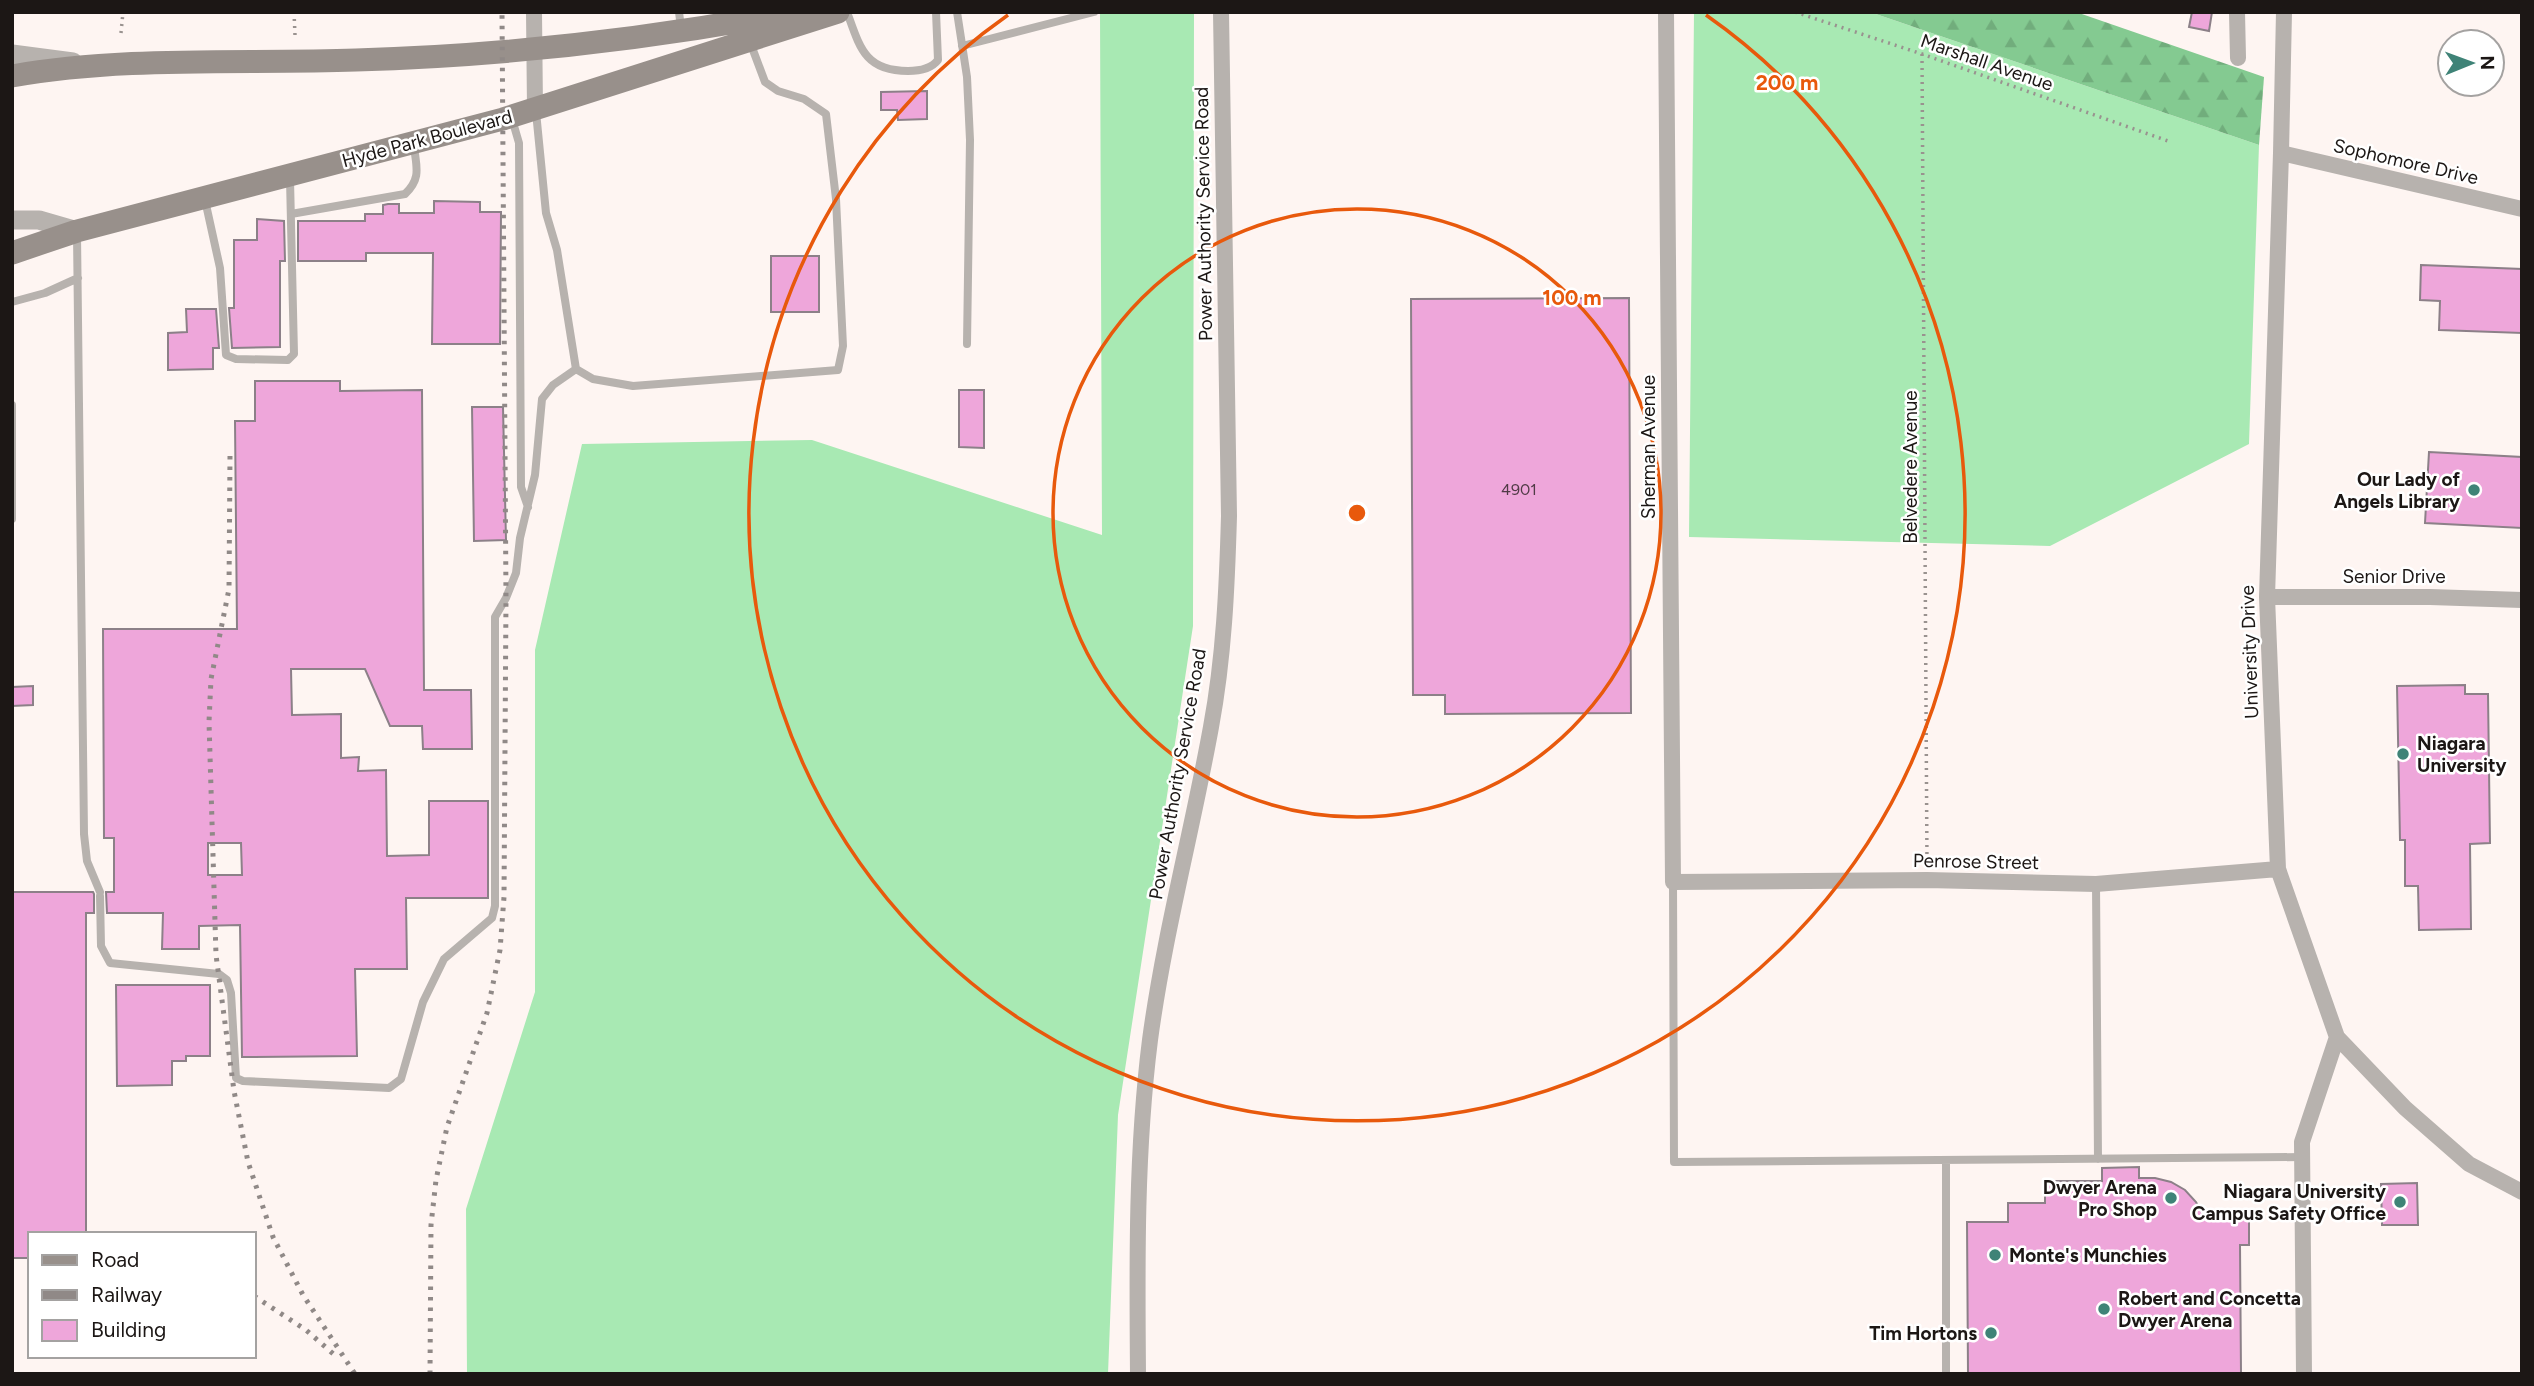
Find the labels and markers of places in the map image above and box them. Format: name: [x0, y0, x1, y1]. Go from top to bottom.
place label: Our Lady of Angels Library: [2334, 468, 2461, 513]
marker: Our Lady of Angels Library: [2466, 482, 2482, 498]
centre of rings: [1345, 501, 1369, 525]
place label: Niagara University: [2417, 732, 2507, 777]
marker: Niagara University: [2395, 746, 2411, 762]
place label: Dwyer Arena Pro Shop: [2043, 1176, 2157, 1221]
place label: Niagara University Campus Safety Office: [2192, 1180, 2386, 1225]
marker: Dwyer Arena Pro Shop: [2163, 1190, 2179, 1206]
marker: Niagara University Campus Safety Office: [2392, 1194, 2408, 1210]
place label: Monte's Munchies: [2009, 1244, 2167, 1267]
marker: Monte's Munchies: [1987, 1247, 2003, 1263]
place label: Robert and Concetta Dwyer Arena: [2118, 1287, 2301, 1332]
marker: Robert and Concetta Dwyer Arena: [2096, 1301, 2112, 1317]
place label: Tim Hortons: [1869, 1322, 1977, 1345]
marker: Tim Hortons: [1983, 1325, 1999, 1341]

